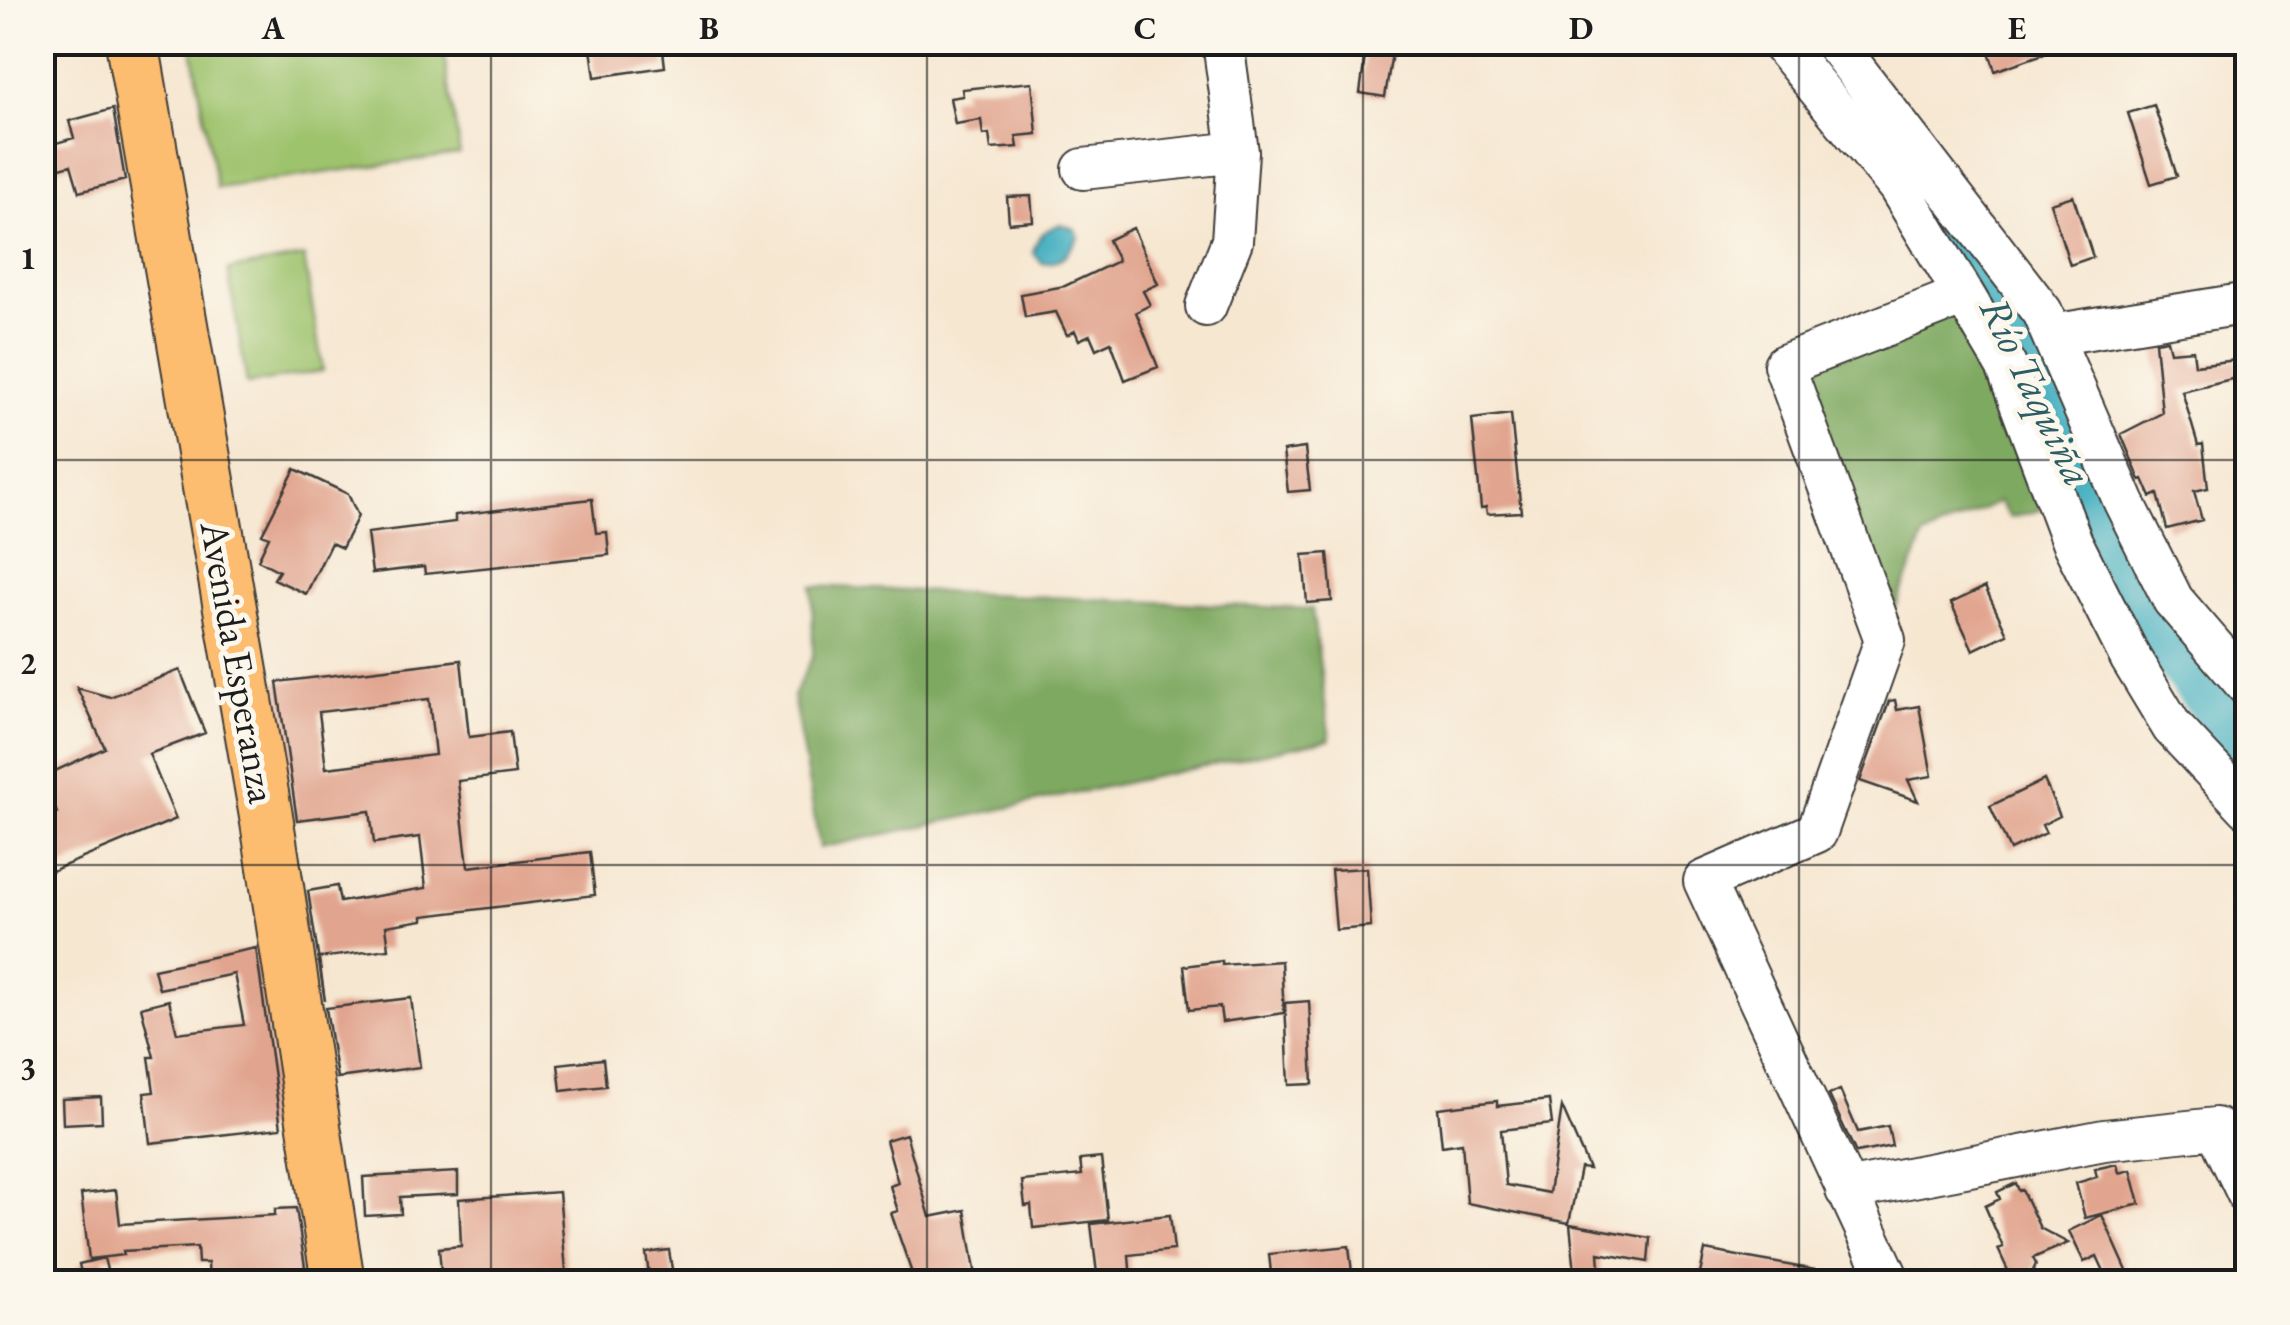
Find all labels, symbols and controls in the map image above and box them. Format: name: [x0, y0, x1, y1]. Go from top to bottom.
text: A: [260, 7, 285, 49]
text: B: [699, 7, 719, 49]
text: C: [1134, 7, 1156, 49]
text: D: [1569, 7, 1593, 49]
text: E: [2008, 7, 2026, 49]
text: 1: [20, 237, 36, 279]
water label: Río Taquiña: [1967, 288, 2106, 495]
street label: Avenida Esperanza: [188, 516, 289, 807]
text: 2: [20, 642, 37, 684]
text: 3: [20, 1047, 36, 1089]

